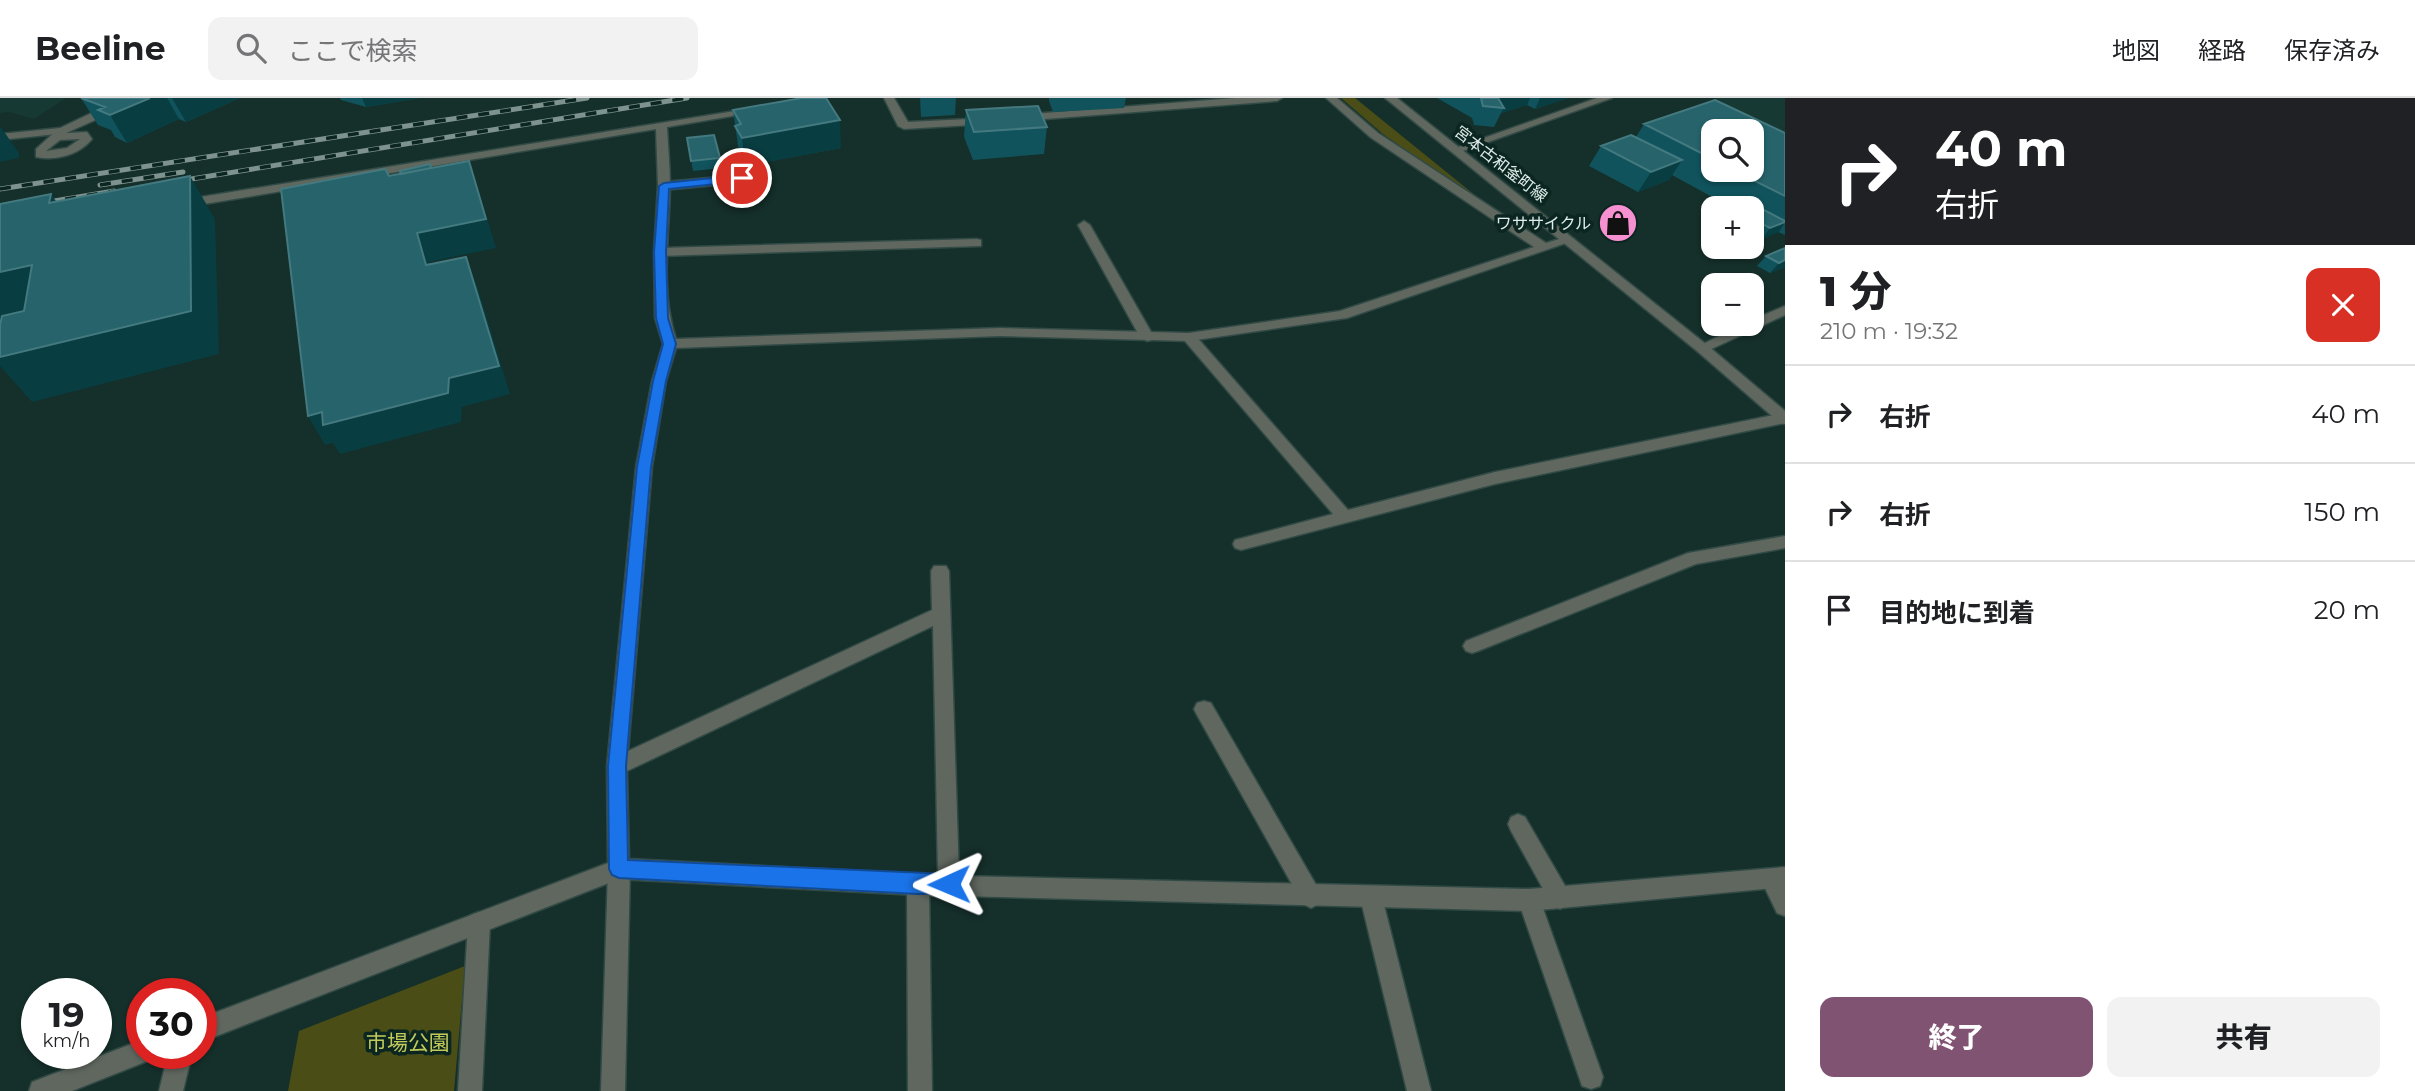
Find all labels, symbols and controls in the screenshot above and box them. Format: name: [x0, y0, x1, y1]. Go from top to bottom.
search box: [208, 17, 698, 80]
text: Beeline: [35, 28, 166, 68]
icon: search: [232, 29, 270, 67]
text: ここで検索: [288, 35, 418, 67]
text: 地図: [2112, 36, 2160, 65]
text: 経路: [2198, 36, 2246, 65]
text: 保存済み: [2284, 36, 2380, 65]
map controls: [1701, 119, 1764, 336]
button: search: [1701, 119, 1764, 182]
text: 40 m: [1935, 119, 2067, 178]
street label: 宮本古和釜町線: [1451, 122, 1551, 206]
icon: right: [1820, 126, 1911, 217]
pin: [712, 148, 772, 208]
icon: arrive: [723, 159, 761, 197]
text: 右折: [1935, 185, 1999, 224]
button: +: [1701, 196, 1764, 259]
shop icon: ワササイクル: [1597, 202, 1639, 244]
place label: ワササイクル: [1496, 214, 1591, 233]
text: 1 分: [1820, 265, 1891, 317]
button: close: [2306, 268, 2380, 342]
button: −: [1701, 273, 1764, 336]
text: 210 m · 19:32: [1820, 317, 1958, 345]
icon: right: [1820, 395, 1858, 433]
text: 40 m: [2311, 398, 2380, 430]
text: 右折: [1879, 401, 1931, 433]
icon: right: [1820, 493, 1858, 531]
text: 150 m: [2304, 496, 2380, 528]
text: 右折: [1879, 499, 1931, 531]
icon: arrive: [1820, 591, 1858, 629]
text: 20 m: [2314, 594, 2380, 626]
text: 目的地に到着: [1879, 597, 2035, 629]
position arrow: [912, 847, 986, 921]
speed limit sign: 30: [126, 978, 217, 1069]
text: 19: [48, 993, 85, 1036]
button: 終了: [1820, 997, 2093, 1077]
button: 共有: [2107, 997, 2380, 1077]
text: km/h: [42, 1030, 91, 1052]
park label: 市場公園: [366, 1030, 450, 1055]

